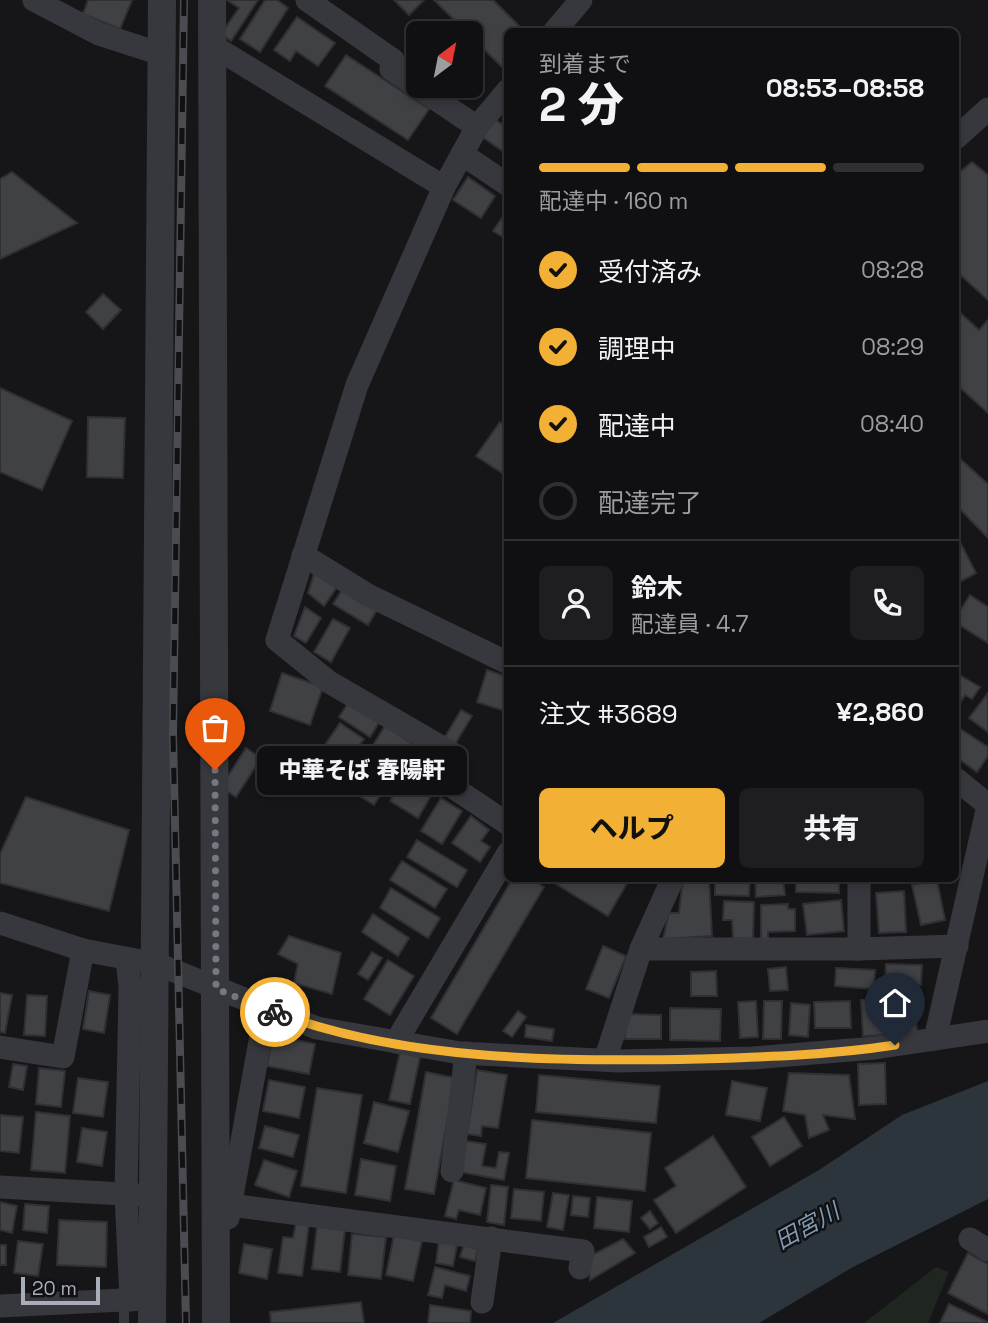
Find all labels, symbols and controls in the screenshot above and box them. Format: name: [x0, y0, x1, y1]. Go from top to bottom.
north arrow: [406, 21, 483, 98]
map controls: [406, 21, 483, 98]
text: 到着まで: [539, 49, 631, 79]
text: 08:53–08:58: [766, 71, 924, 105]
text: 2 分: [539, 76, 624, 134]
text: 配達中 · 160 m: [539, 186, 688, 216]
icon: check: [539, 251, 577, 289]
text: 受付済み: [598, 255, 702, 289]
text: 08:28: [861, 255, 924, 285]
icon: check: [539, 328, 577, 366]
text: 調理中: [598, 332, 676, 366]
text: 08:29: [861, 332, 924, 362]
icon: check: [539, 405, 577, 443]
text: 配達中: [598, 409, 676, 443]
text: 08:40: [860, 409, 924, 439]
text: 配達完了: [598, 486, 702, 520]
button: person: [539, 566, 613, 640]
button: phone: [850, 566, 924, 640]
text: 鈴木: [631, 571, 683, 605]
text: 配達員 · 4.7: [631, 609, 748, 639]
text: ¥2,860: [836, 695, 924, 729]
text: 注文 #3689: [539, 697, 678, 731]
pin: [185, 698, 245, 770]
icon: bag: [196, 709, 234, 747]
callout: 中華そば 春陽軒: [257, 746, 467, 794]
text: 中華そば 春陽軒: [279, 755, 445, 785]
button: ヘルプ: [539, 788, 725, 868]
button: 共有: [739, 788, 924, 868]
pin: [865, 973, 925, 1045]
courier: [240, 977, 310, 1047]
icon: home: [876, 984, 914, 1022]
icon: bike: [256, 993, 294, 1031]
water label: 田宮川: [770, 1195, 847, 1256]
scale bar: [21, 1274, 100, 1306]
text: 20 m: [32, 1276, 77, 1301]

